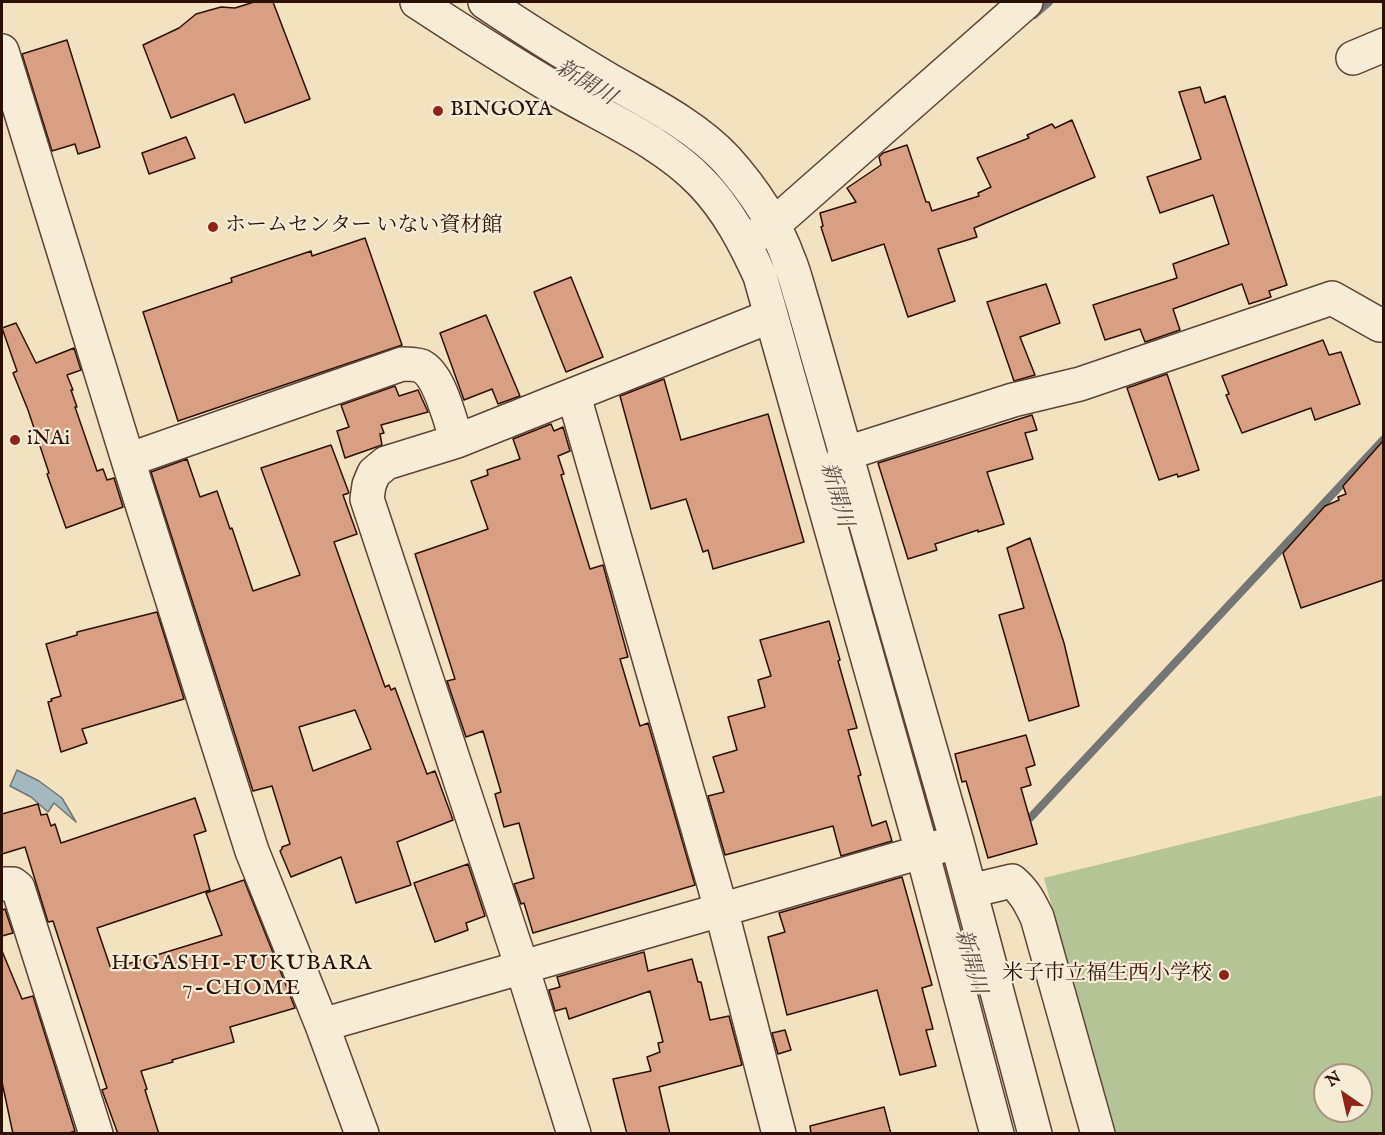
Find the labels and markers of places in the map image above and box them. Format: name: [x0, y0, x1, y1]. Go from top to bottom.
place label: BINGOYA: [450, 98, 552, 124]
marker: BINGOYA: [431, 104, 445, 118]
place label: ホームセンター いない資材館: [225, 214, 503, 240]
marker: ホームセンター いない資材館: [206, 220, 220, 234]
place label: iNAi: [27, 427, 70, 453]
marker: iNAi: [8, 433, 22, 447]
place label: 米子市立福生西小学校: [1002, 962, 1212, 988]
marker: 米子市立福生西小学校: [1217, 968, 1231, 982]

